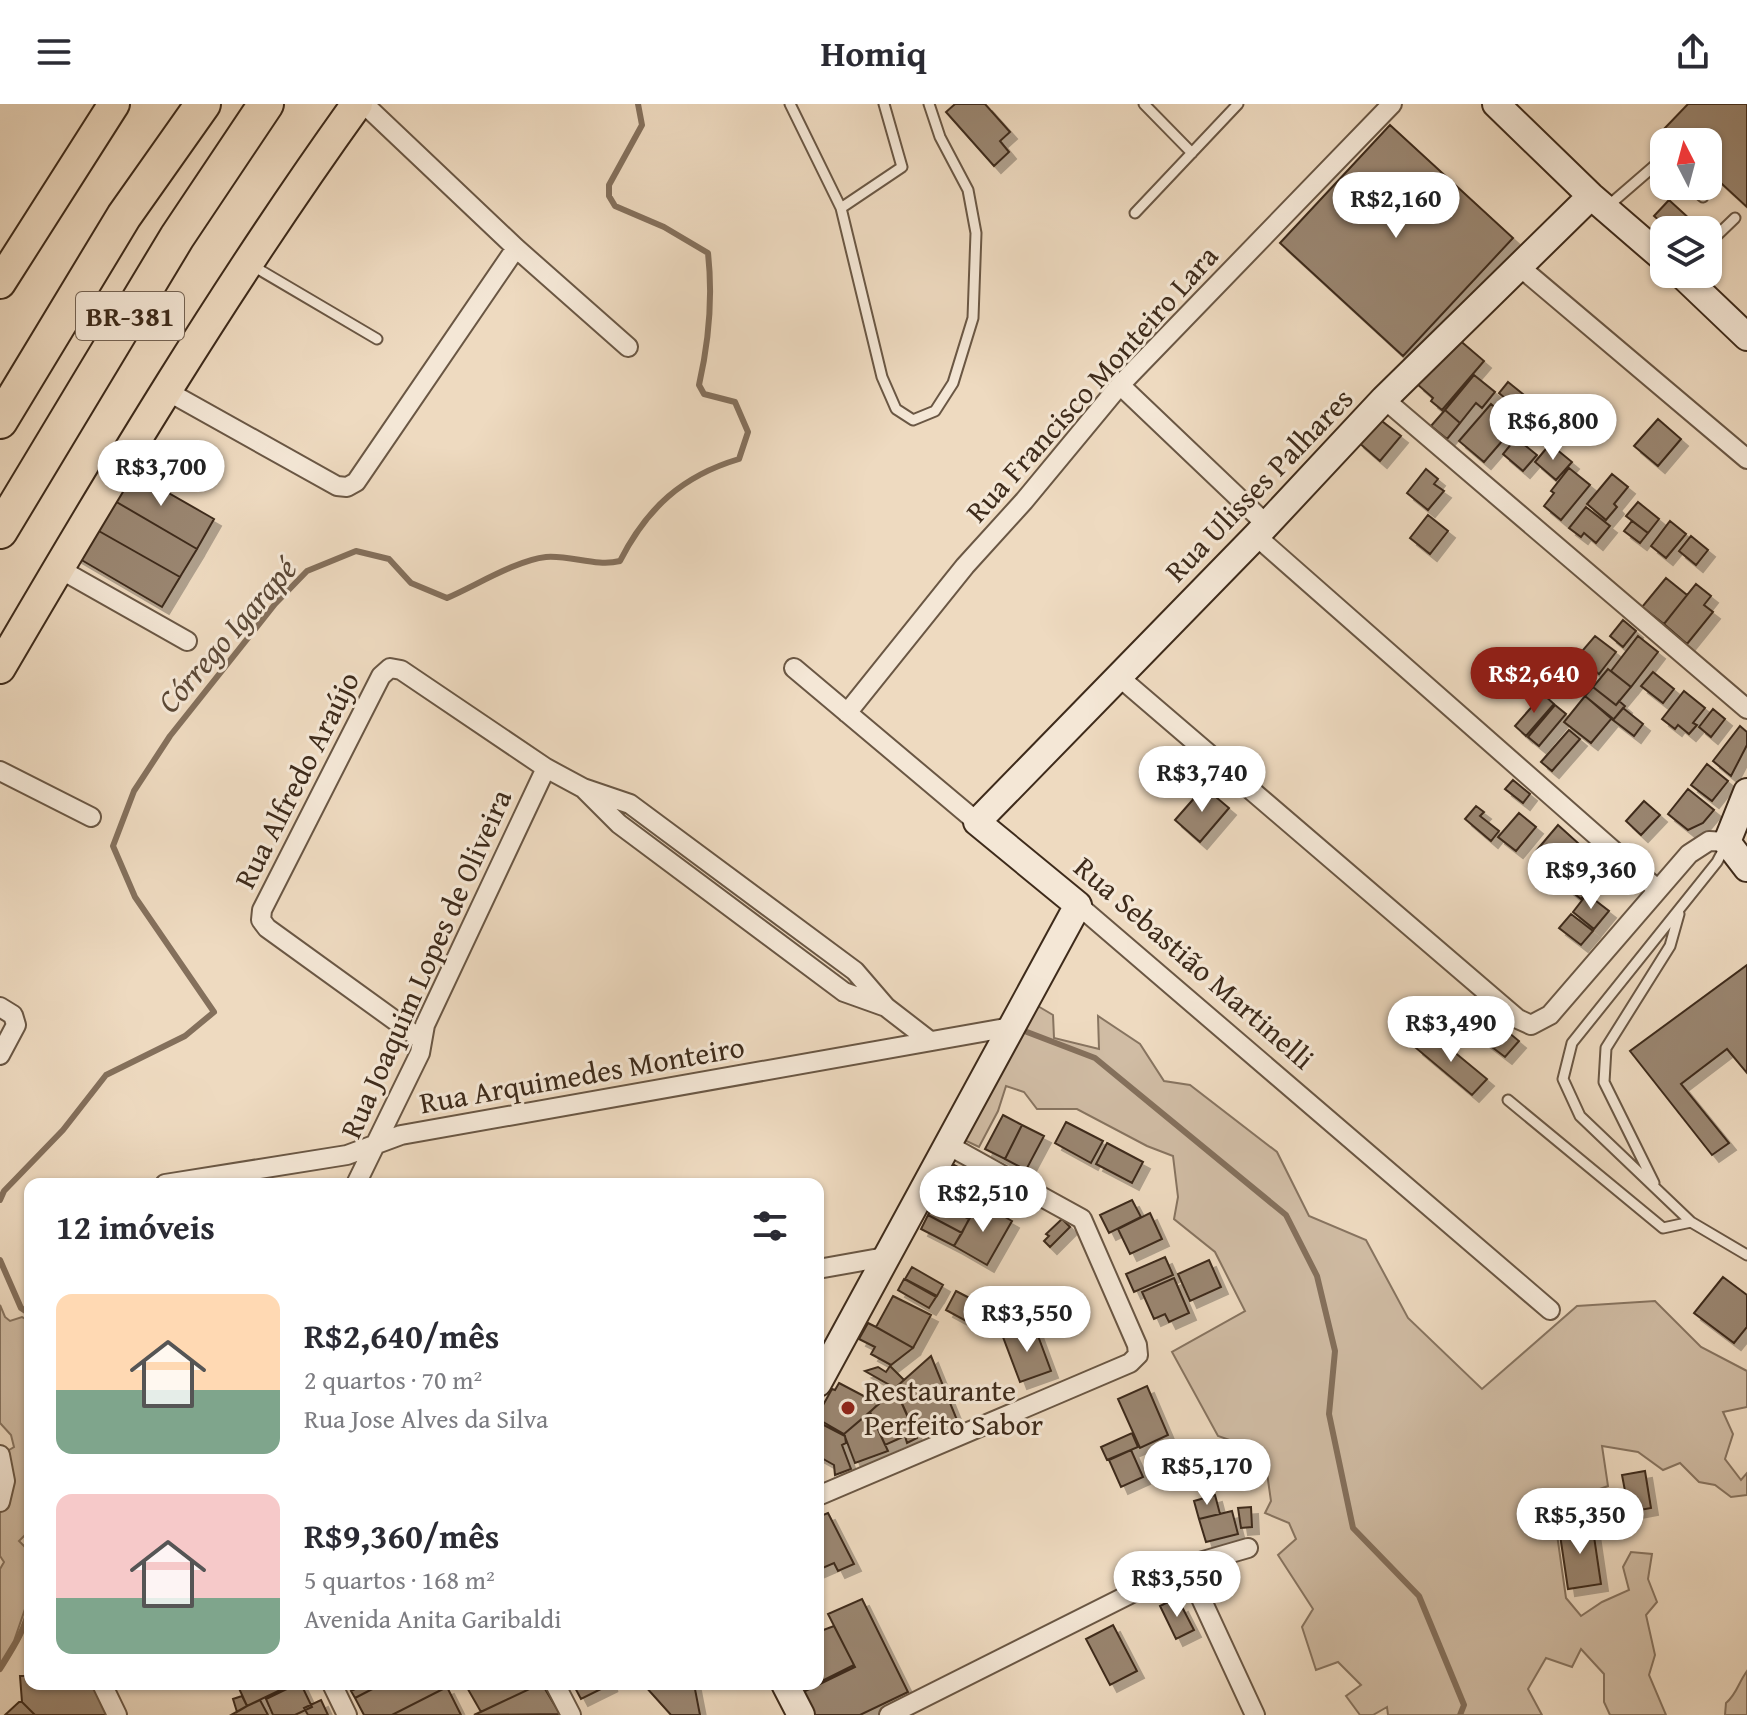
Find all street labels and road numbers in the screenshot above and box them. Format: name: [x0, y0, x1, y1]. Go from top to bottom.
street label: Rua Francisco Monteiro Lara: [955, 235, 1228, 532]
road number: BR-381: [76, 292, 184, 340]
street label: Rua Ulisses Palhares: [1154, 377, 1363, 591]
street label: Rua Alfredo Araújo: [222, 663, 370, 896]
street label: Rua Joaquim Lopes de Oliveira: [328, 782, 522, 1145]
street label: Rua Sebastião Martinelli: [1065, 845, 1325, 1079]
street label: Rua Arquimedes Monteiro: [416, 1024, 748, 1124]

